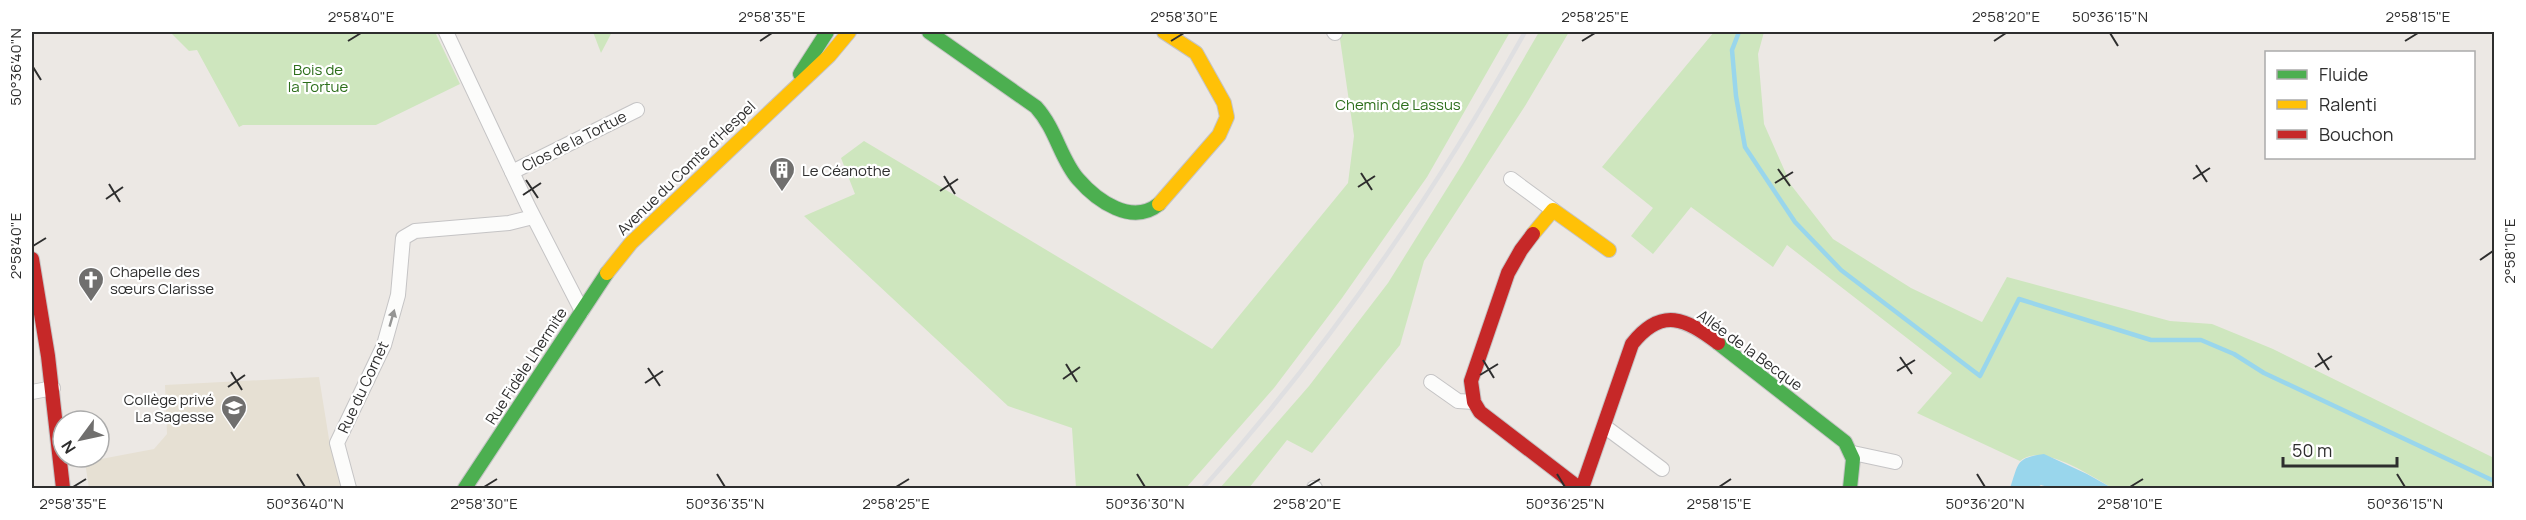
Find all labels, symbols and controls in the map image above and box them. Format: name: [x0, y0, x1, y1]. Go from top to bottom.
text: 2°58'40"E: [328, 6, 394, 27]
text: 2°58'35"E: [738, 6, 806, 27]
text: 2°58'30"E: [1150, 6, 1218, 27]
text: 2°58'25"E: [1561, 6, 1629, 27]
text: 2°58'20"E: [1972, 6, 2040, 27]
text: 50°36'15"N: [2072, 6, 2148, 27]
text: 2°58'15"E: [2386, 6, 2450, 27]
text: 50°36'40"N: [5, 28, 26, 106]
legend: [2265, 51, 2475, 159]
park label: Bois de la Tortue: [288, 59, 348, 97]
text: Fluide: [2319, 62, 2368, 86]
text: Ralenti: [2319, 92, 2377, 116]
park label: Chemin de Lassus: [1335, 94, 1461, 115]
street label: Avenue du Comte d'Hespel: [612, 96, 760, 240]
street label: Clos de la Tortue: [518, 105, 630, 176]
text: Bouchon: [2319, 122, 2393, 146]
building icon: Le Céanothe: [767, 155, 797, 193]
place label: Le Céanothe: [802, 160, 891, 181]
text: 2°58'40"E: [5, 213, 26, 279]
text: 2°58'10"E: [2499, 218, 2520, 284]
place label: Chapelle des sœurs Clarisse: [110, 261, 214, 299]
church icon: Chapelle des sœurs Clarisse: [76, 265, 106, 303]
street label: Rue Fidèle Lhermite: [480, 303, 572, 429]
street label: Allée de la Becque: [1693, 305, 1807, 395]
one-way arrow: [388, 308, 397, 326]
street label: Rue du Cornet: [332, 337, 394, 437]
place label: Collège privé La Sagesse: [124, 389, 214, 427]
school or university icon: Collège privé La Sagesse: [219, 393, 249, 431]
north arrow: [51, 409, 111, 469]
scale bar: [2283, 430, 2397, 468]
text: N: [56, 436, 81, 458]
text: 50 m: [2292, 438, 2332, 462]
text: 2°58'35"E: [39, 493, 107, 514]
text: 50°36'40"N: [266, 493, 344, 514]
text: 2°58'30"E: [450, 493, 518, 514]
text: 50°36'35"N: [686, 493, 764, 514]
text: 2°58'25"E: [862, 493, 930, 514]
text: 50°36'30"N: [1106, 493, 1184, 514]
text: 2°58'20"E: [1273, 493, 1341, 514]
text: 50°36'25"N: [1526, 493, 1604, 514]
text: 2°58'15"E: [1687, 493, 1751, 514]
text: 50°36'20"N: [1945, 493, 2025, 514]
text: 2°58'10"E: [2097, 493, 2163, 514]
text: 50°36'15"N: [2367, 493, 2443, 514]

